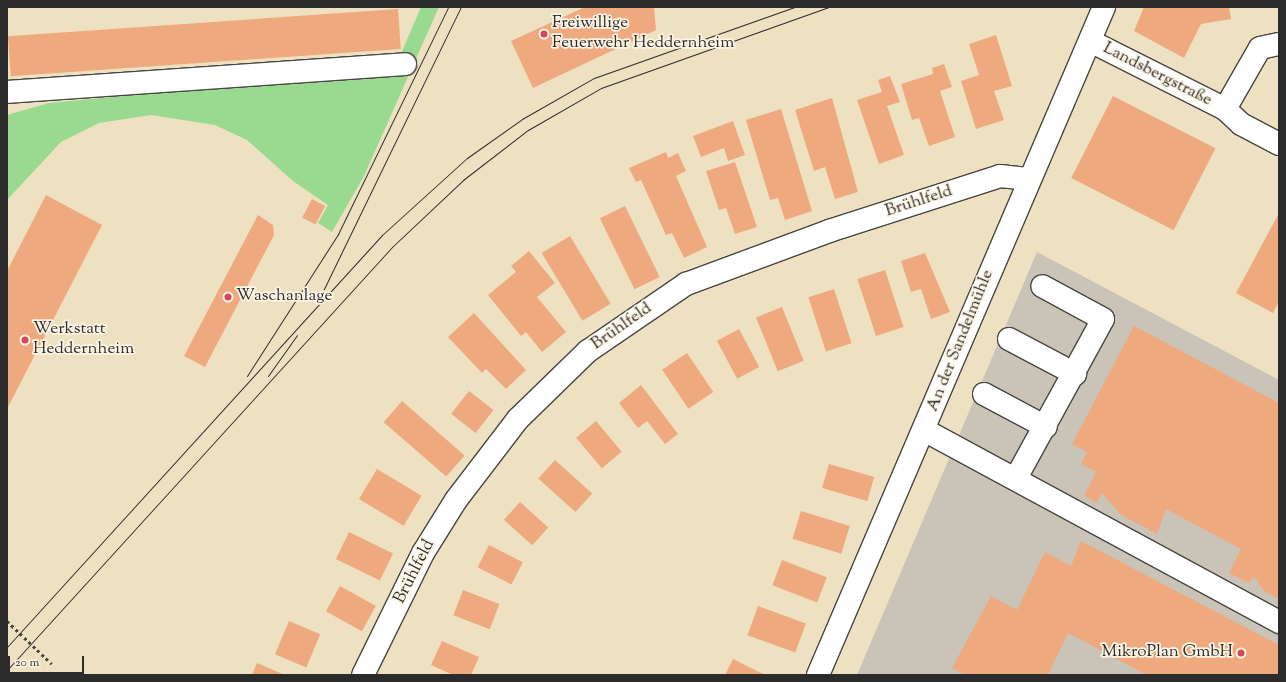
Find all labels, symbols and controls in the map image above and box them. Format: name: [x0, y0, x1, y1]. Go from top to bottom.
place label: Freiwillige Feuerwehr Heddernheim: [552, 14, 734, 54]
marker: Freiwillige Feuerwehr Heddernheim: [539, 29, 549, 39]
street label: Landsbergstraße: [1099, 39, 1215, 111]
street label: Brühlfeld: [883, 182, 955, 222]
street label: An der Sandelmühle: [923, 267, 999, 415]
place label: Waschanlage: [236, 287, 332, 307]
marker: Waschanlage: [223, 292, 233, 302]
street label: Brühlfeld: [588, 299, 656, 355]
place label: Werkstatt Heddernheim: [33, 320, 134, 360]
marker: Werkstatt Heddernheim: [20, 335, 30, 345]
street label: Brühlfeld: [390, 537, 440, 607]
place label: MikroPlan GmbH: [1102, 643, 1233, 663]
scale bar: [10, 648, 86, 674]
marker: MikroPlan GmbH: [1236, 648, 1246, 658]
text: 20 m: [15, 654, 39, 672]

